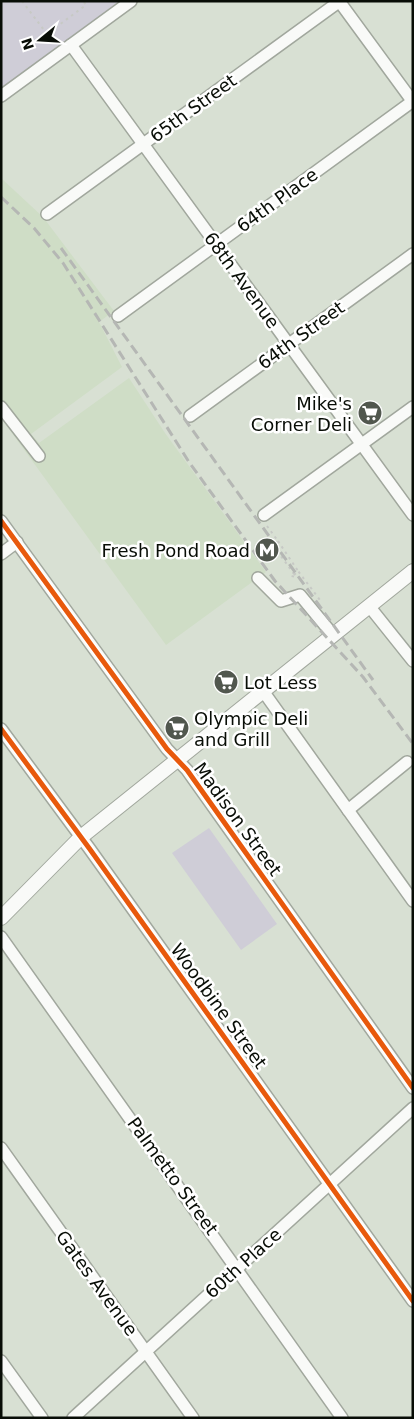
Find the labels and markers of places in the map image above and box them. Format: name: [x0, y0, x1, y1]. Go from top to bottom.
place label: Mike's Corner Deli: [251, 393, 352, 435]
supermarket icon: Mike's Corner Deli: [357, 400, 383, 426]
metro station icon: Fresh Pond Road: [254, 537, 280, 563]
place label: Fresh Pond Road: [101, 540, 250, 561]
supermarket icon: Lot Less: [213, 669, 239, 695]
place label: Lot Less: [244, 672, 317, 693]
place label: Olympic Deli and Grill: [194, 708, 308, 750]
supermarket icon: Olympic Deli and Grill: [164, 715, 190, 741]

